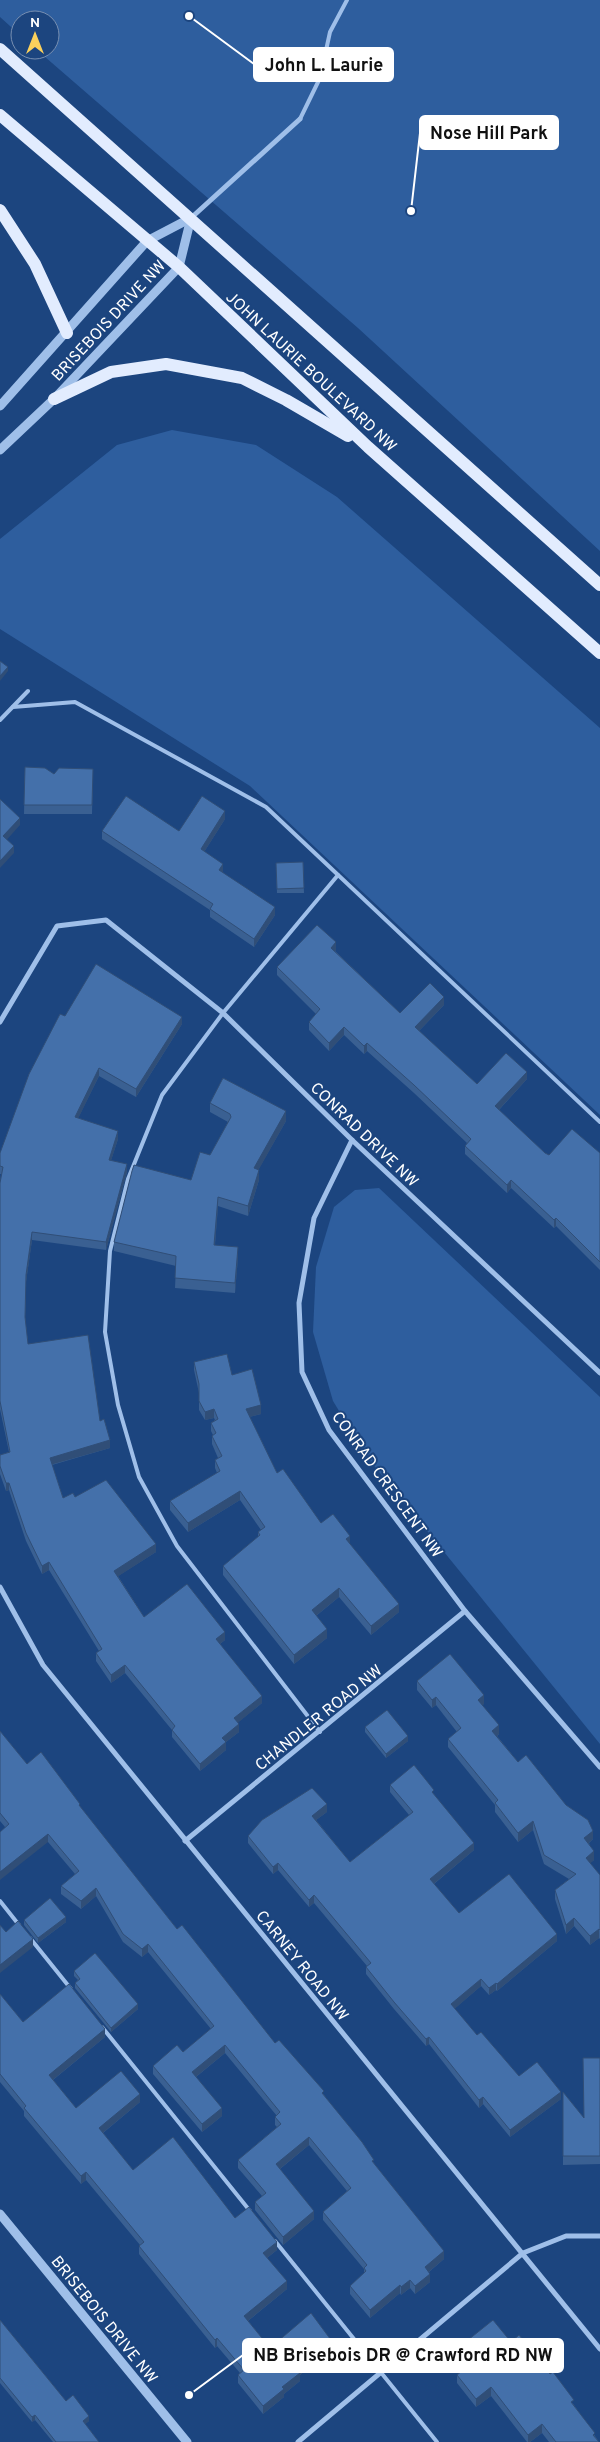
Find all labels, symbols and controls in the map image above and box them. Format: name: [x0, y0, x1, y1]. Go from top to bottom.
north arrow: [10, 10, 60, 60]
text: N: [30, 15, 40, 32]
callout: John L. Laurie: [254, 48, 393, 81]
text: John L. Laurie: [265, 55, 383, 78]
callout: Nose Hill Park: [420, 116, 558, 149]
text: Nose Hill Park: [430, 123, 548, 146]
street label: BRISEBOIS DRIVE NW: [48, 257, 171, 386]
street label: JOHN LAURIE BOULEVARD NW: [221, 288, 400, 457]
street label: CONRAD DRIVE NW: [305, 1079, 422, 1192]
street label: CONRAD CRESCENT NW: [326, 1408, 446, 1562]
street label: CHANDLER ROAD NW: [252, 1661, 387, 1776]
street label: CARNEY ROAD NW: [251, 1907, 352, 2026]
street label: BRISEBOIS DRIVE NW: [46, 2252, 161, 2388]
callout: NB Brisebois DR @ Crawford RD NW: [243, 2339, 563, 2372]
text: NB Brisebois DR @ Crawford RD NW: [253, 2345, 553, 2368]

